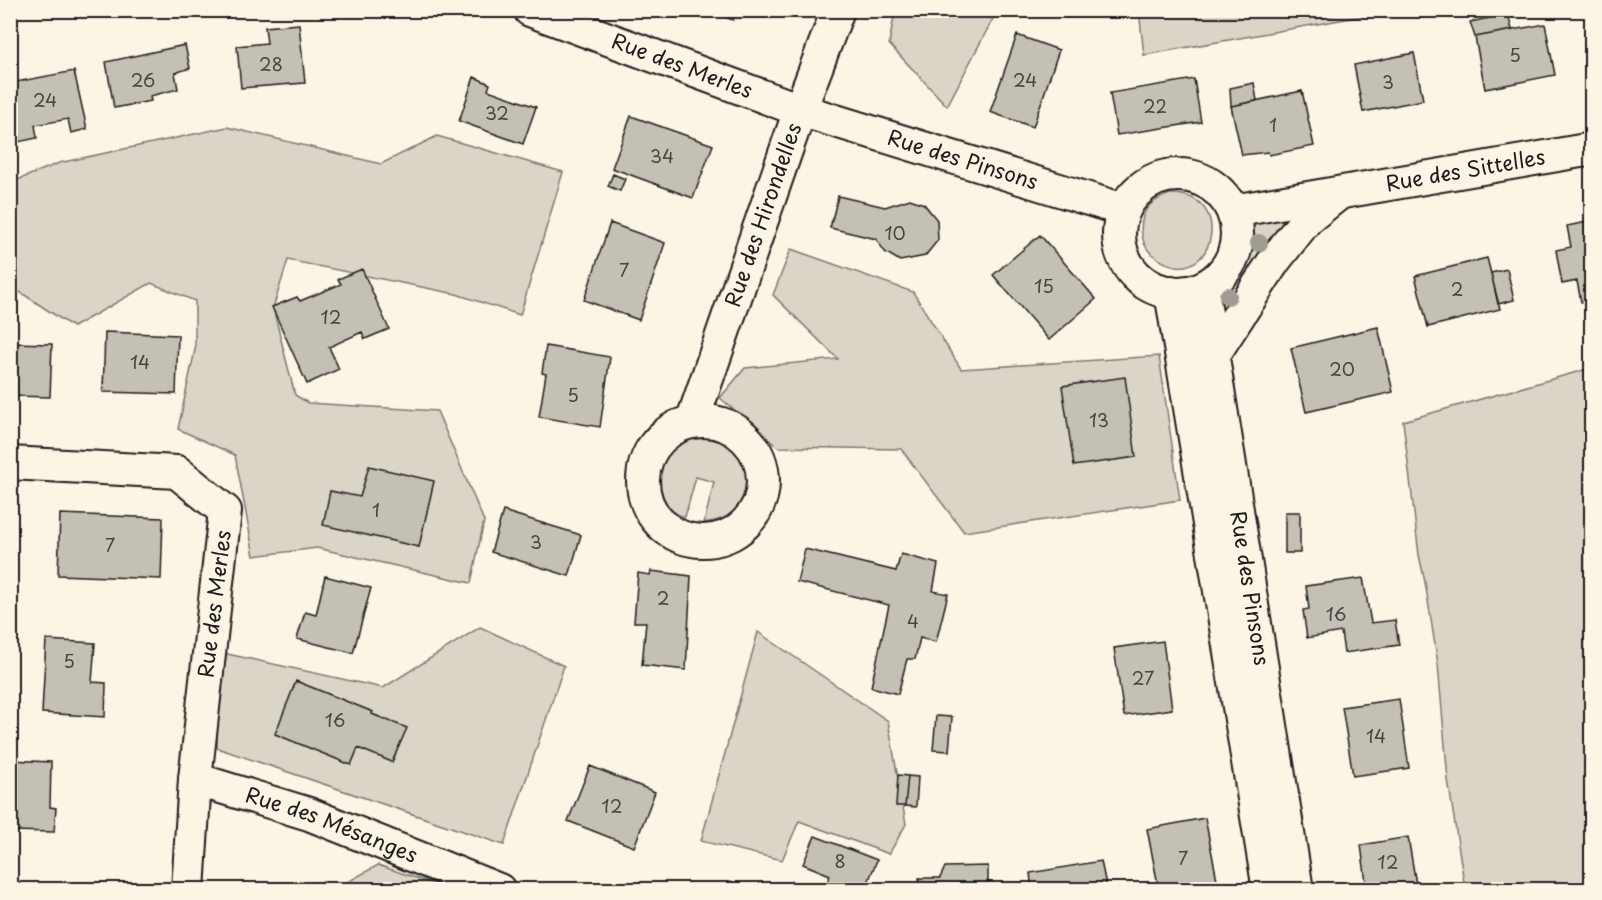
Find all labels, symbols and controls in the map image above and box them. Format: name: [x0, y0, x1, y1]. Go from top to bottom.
street label: Rue des Merles: [607, 24, 758, 105]
house number: 5: [1509, 41, 1521, 68]
house number: 28: [259, 50, 283, 77]
house number: 26: [131, 66, 155, 93]
house number: 24: [1013, 66, 1037, 93]
house number: 3: [1382, 68, 1394, 95]
house number: 24: [33, 86, 57, 113]
house number: 22: [1143, 92, 1167, 119]
house number: 32: [485, 99, 509, 126]
house number: 1: [1269, 111, 1277, 138]
street label: Rue des Hirondelles: [715, 118, 808, 311]
street label: Rue des Pinsons: [884, 120, 1042, 197]
street label: Rue des Sittelles: [1383, 139, 1547, 198]
house number: 34: [650, 142, 674, 169]
house number: 10: [884, 219, 906, 246]
house number: 7: [619, 256, 629, 283]
house number: 15: [1034, 272, 1054, 299]
house number: 2: [1451, 275, 1463, 302]
house number: 12: [321, 303, 341, 330]
house number: 14: [130, 348, 150, 375]
house number: 20: [1329, 355, 1355, 382]
house number: 5: [567, 381, 579, 408]
house number: 13: [1089, 406, 1109, 433]
house number: 1: [372, 496, 380, 523]
street label: Rue des Pinsons: [1223, 508, 1279, 668]
street label: Rue des Merles: [188, 528, 238, 679]
house number: 3: [530, 528, 542, 555]
house number: 7: [105, 531, 115, 558]
house number: 2: [657, 584, 669, 611]
house number: 16: [1326, 600, 1346, 627]
house number: 4: [907, 607, 919, 634]
house number: 5: [63, 647, 75, 674]
house number: 27: [1132, 664, 1154, 691]
house number: 16: [325, 706, 345, 733]
house number: 14: [1366, 722, 1386, 749]
street label: Rue des Mésanges: [242, 777, 423, 870]
house number: 12: [602, 792, 622, 819]
house number: 7: [1178, 844, 1188, 871]
house number: 8: [834, 847, 846, 874]
house number: 12: [1378, 848, 1398, 875]

